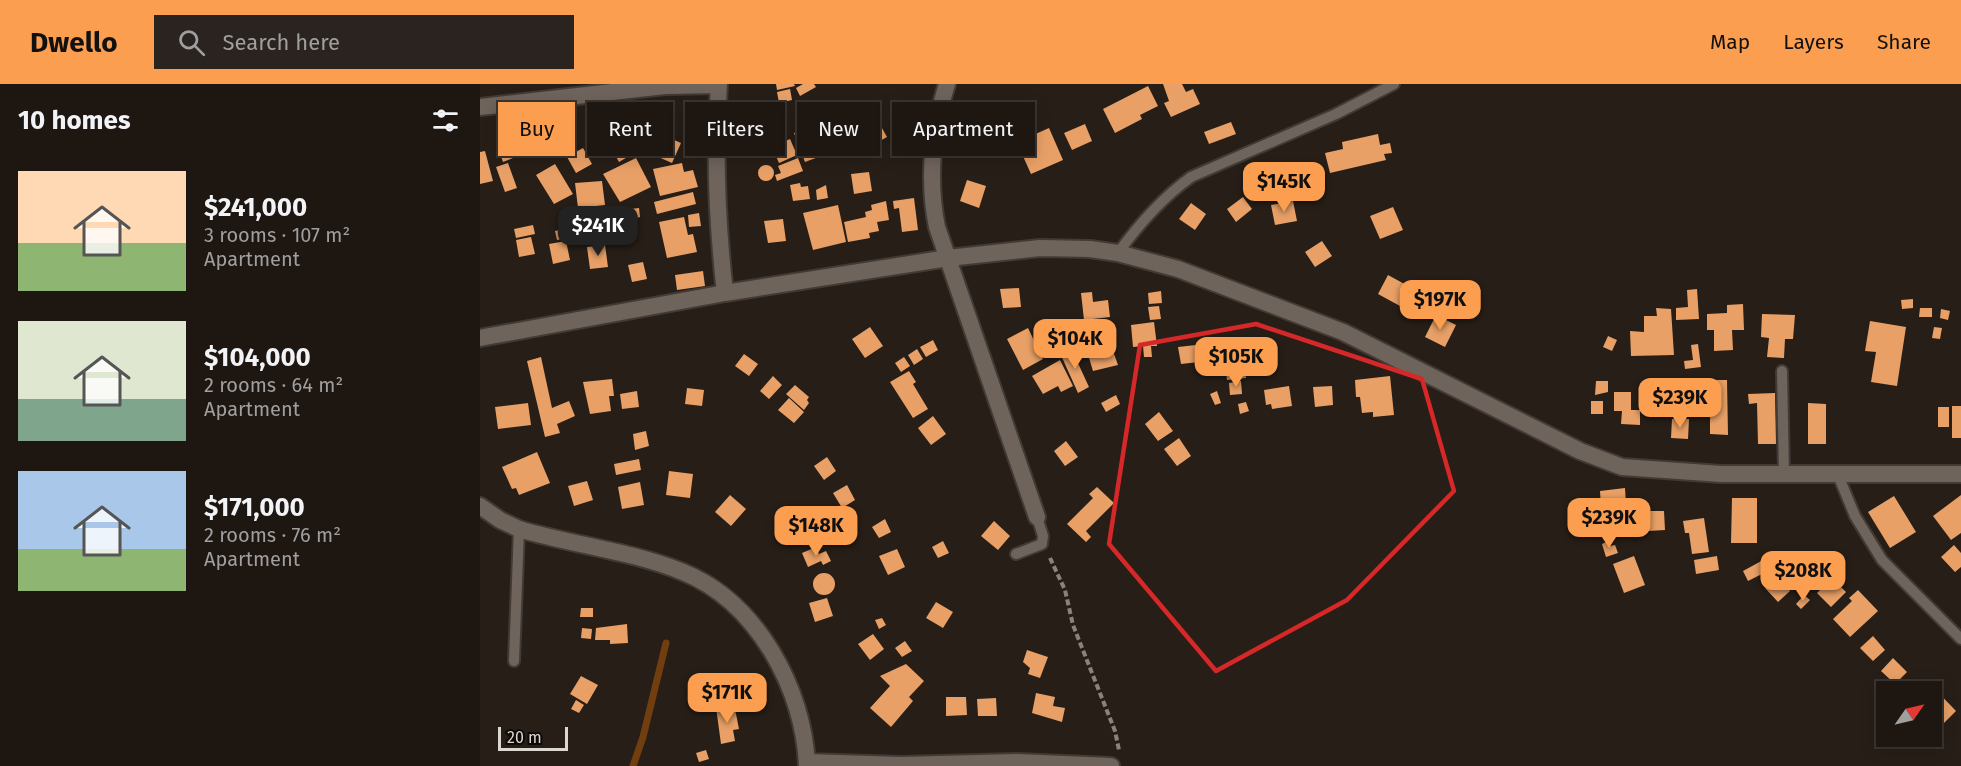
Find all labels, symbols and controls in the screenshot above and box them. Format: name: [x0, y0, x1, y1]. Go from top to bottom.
search box: [154, 15, 574, 69]
text: Dwello: [30, 26, 118, 59]
icon: search: [175, 26, 208, 59]
text: Search here: [223, 29, 340, 56]
text: Map: [1710, 29, 1750, 55]
text: Layers: [1783, 29, 1844, 55]
text: Share: [1877, 29, 1931, 55]
chip: Buy: [498, 102, 575, 156]
chip: Rent: [587, 102, 673, 156]
chip: Filters: [685, 102, 785, 156]
chip: New: [797, 102, 880, 156]
chip: Apartment: [892, 102, 1035, 156]
icon: filters: [429, 104, 462, 137]
text: 10 homes: [18, 105, 131, 136]
pin: $145K: [1242, 162, 1326, 213]
text: $145K: [1257, 169, 1311, 193]
text: $241,000: [204, 192, 307, 223]
icon: home: [66, 195, 138, 267]
pin: $241K: [556, 206, 640, 257]
text: $241K: [572, 213, 624, 237]
text: 3 rooms · 107 m²: [204, 223, 350, 247]
text: Apartment: [204, 247, 300, 271]
pin: $197K: [1398, 280, 1482, 331]
text: $197K: [1414, 287, 1466, 311]
pin: $104K: [1033, 319, 1117, 370]
text: $104K: [1047, 326, 1103, 350]
pin: $105K: [1194, 337, 1278, 388]
text: $104,000: [204, 342, 311, 373]
text: $105K: [1209, 344, 1263, 368]
icon: home: [66, 345, 138, 417]
text: 2 rooms · 64 m²: [204, 373, 343, 397]
pin: $239K: [1638, 378, 1722, 429]
text: $239K: [1652, 385, 1708, 409]
text: Apartment: [204, 397, 300, 421]
text: $171,000: [204, 492, 305, 523]
icon: home: [66, 495, 138, 567]
pin: $239K: [1567, 498, 1651, 549]
text: $239K: [1581, 505, 1637, 529]
pin: $148K: [774, 506, 858, 557]
text: $148K: [788, 513, 844, 537]
text: 2 rooms · 76 m²: [204, 523, 341, 547]
text: Apartment: [204, 547, 300, 571]
pin: $208K: [1761, 551, 1845, 602]
text: $208K: [1774, 558, 1832, 582]
pin: $171K: [685, 673, 769, 724]
text: $171K: [702, 680, 752, 704]
north arrow: [1876, 681, 1942, 747]
map controls: [1876, 681, 1942, 747]
scale bar: [498, 724, 568, 752]
text: 20 m: [507, 728, 542, 747]

